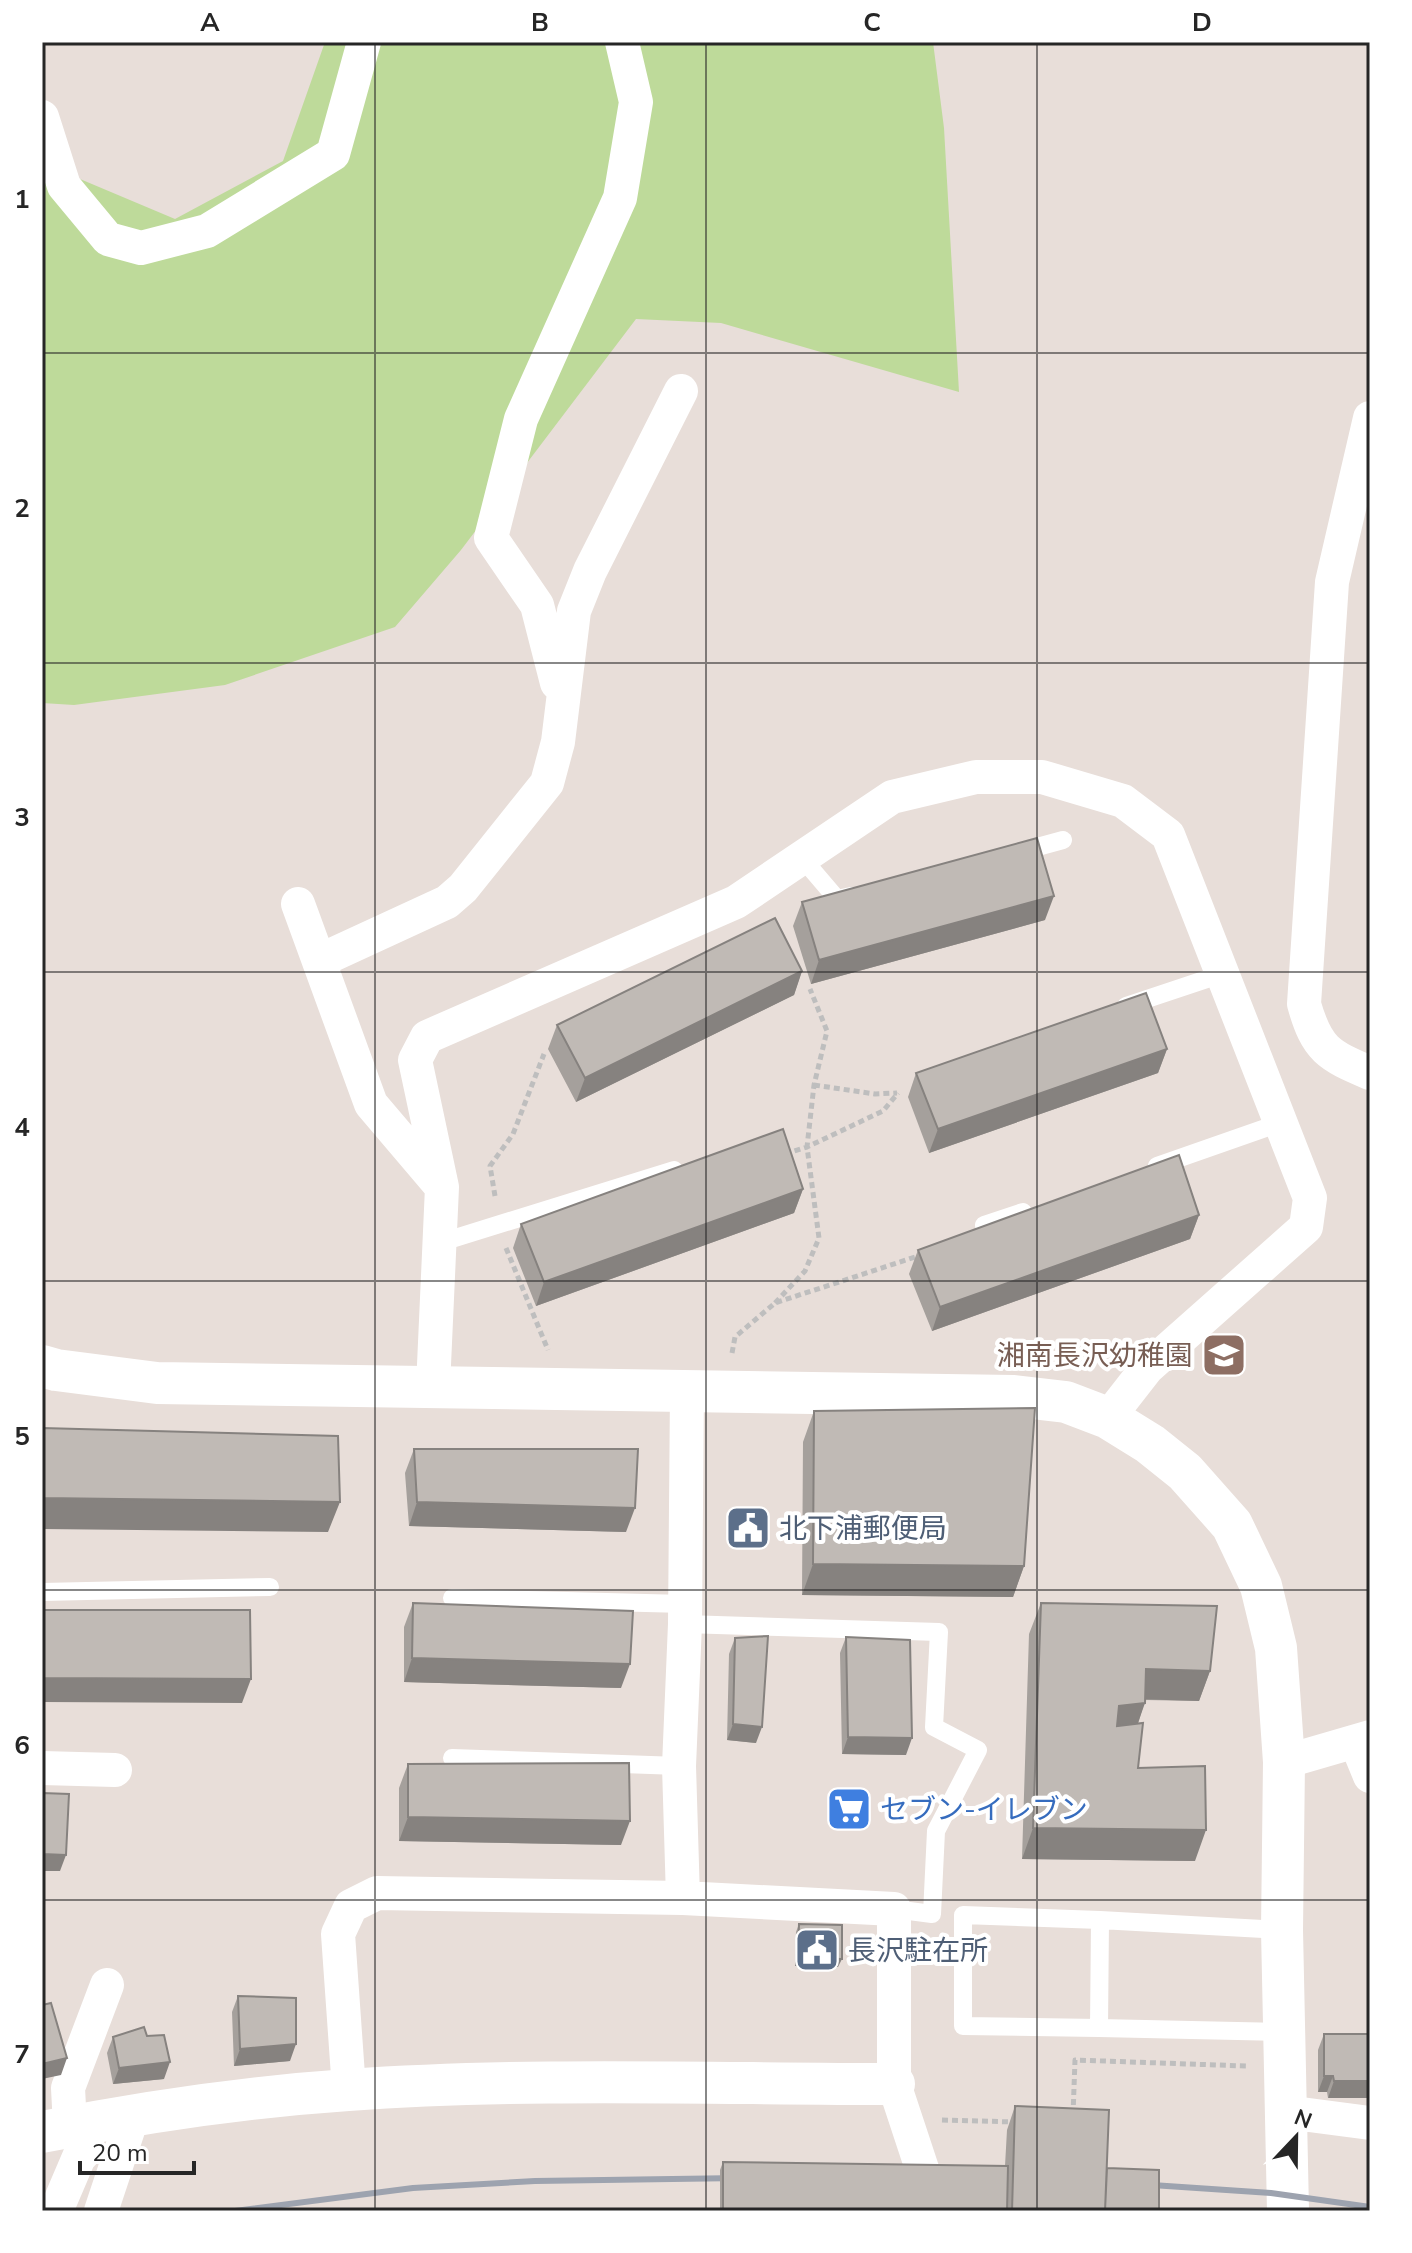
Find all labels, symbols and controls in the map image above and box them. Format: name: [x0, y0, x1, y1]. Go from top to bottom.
text: A: [200, 5, 220, 40]
text: B: [531, 5, 549, 40]
text: C: [863, 5, 881, 40]
text: D: [1192, 5, 1212, 40]
text: 1: [14, 182, 30, 217]
text: 2: [14, 491, 30, 526]
text: 3: [14, 800, 30, 835]
text: 4: [14, 1110, 30, 1145]
school or university icon: 湘南長沢幼稚園: [1200, 1331, 1248, 1379]
place label: 湘南長沢幼稚園: [997, 1337, 1193, 1375]
text: 5: [14, 1419, 30, 1454]
public building icon: 北下浦郵便局: [724, 1504, 772, 1552]
place label: 北下浦郵便局: [779, 1510, 947, 1548]
text: 6: [14, 1728, 30, 1763]
supermarket icon: セブン-イレブン: [825, 1785, 873, 1833]
place label: セブン-イレブン: [880, 1791, 1088, 1829]
public building icon: 長沢駐在所: [793, 1926, 841, 1974]
place label: 長沢駐在所: [848, 1932, 988, 1970]
text: 7: [14, 2037, 30, 2072]
north arrow: [1256, 2097, 1336, 2177]
text: N: [1290, 2102, 1316, 2136]
scale bar: [80, 2125, 194, 2175]
text: 20 m: [92, 2137, 148, 2169]

